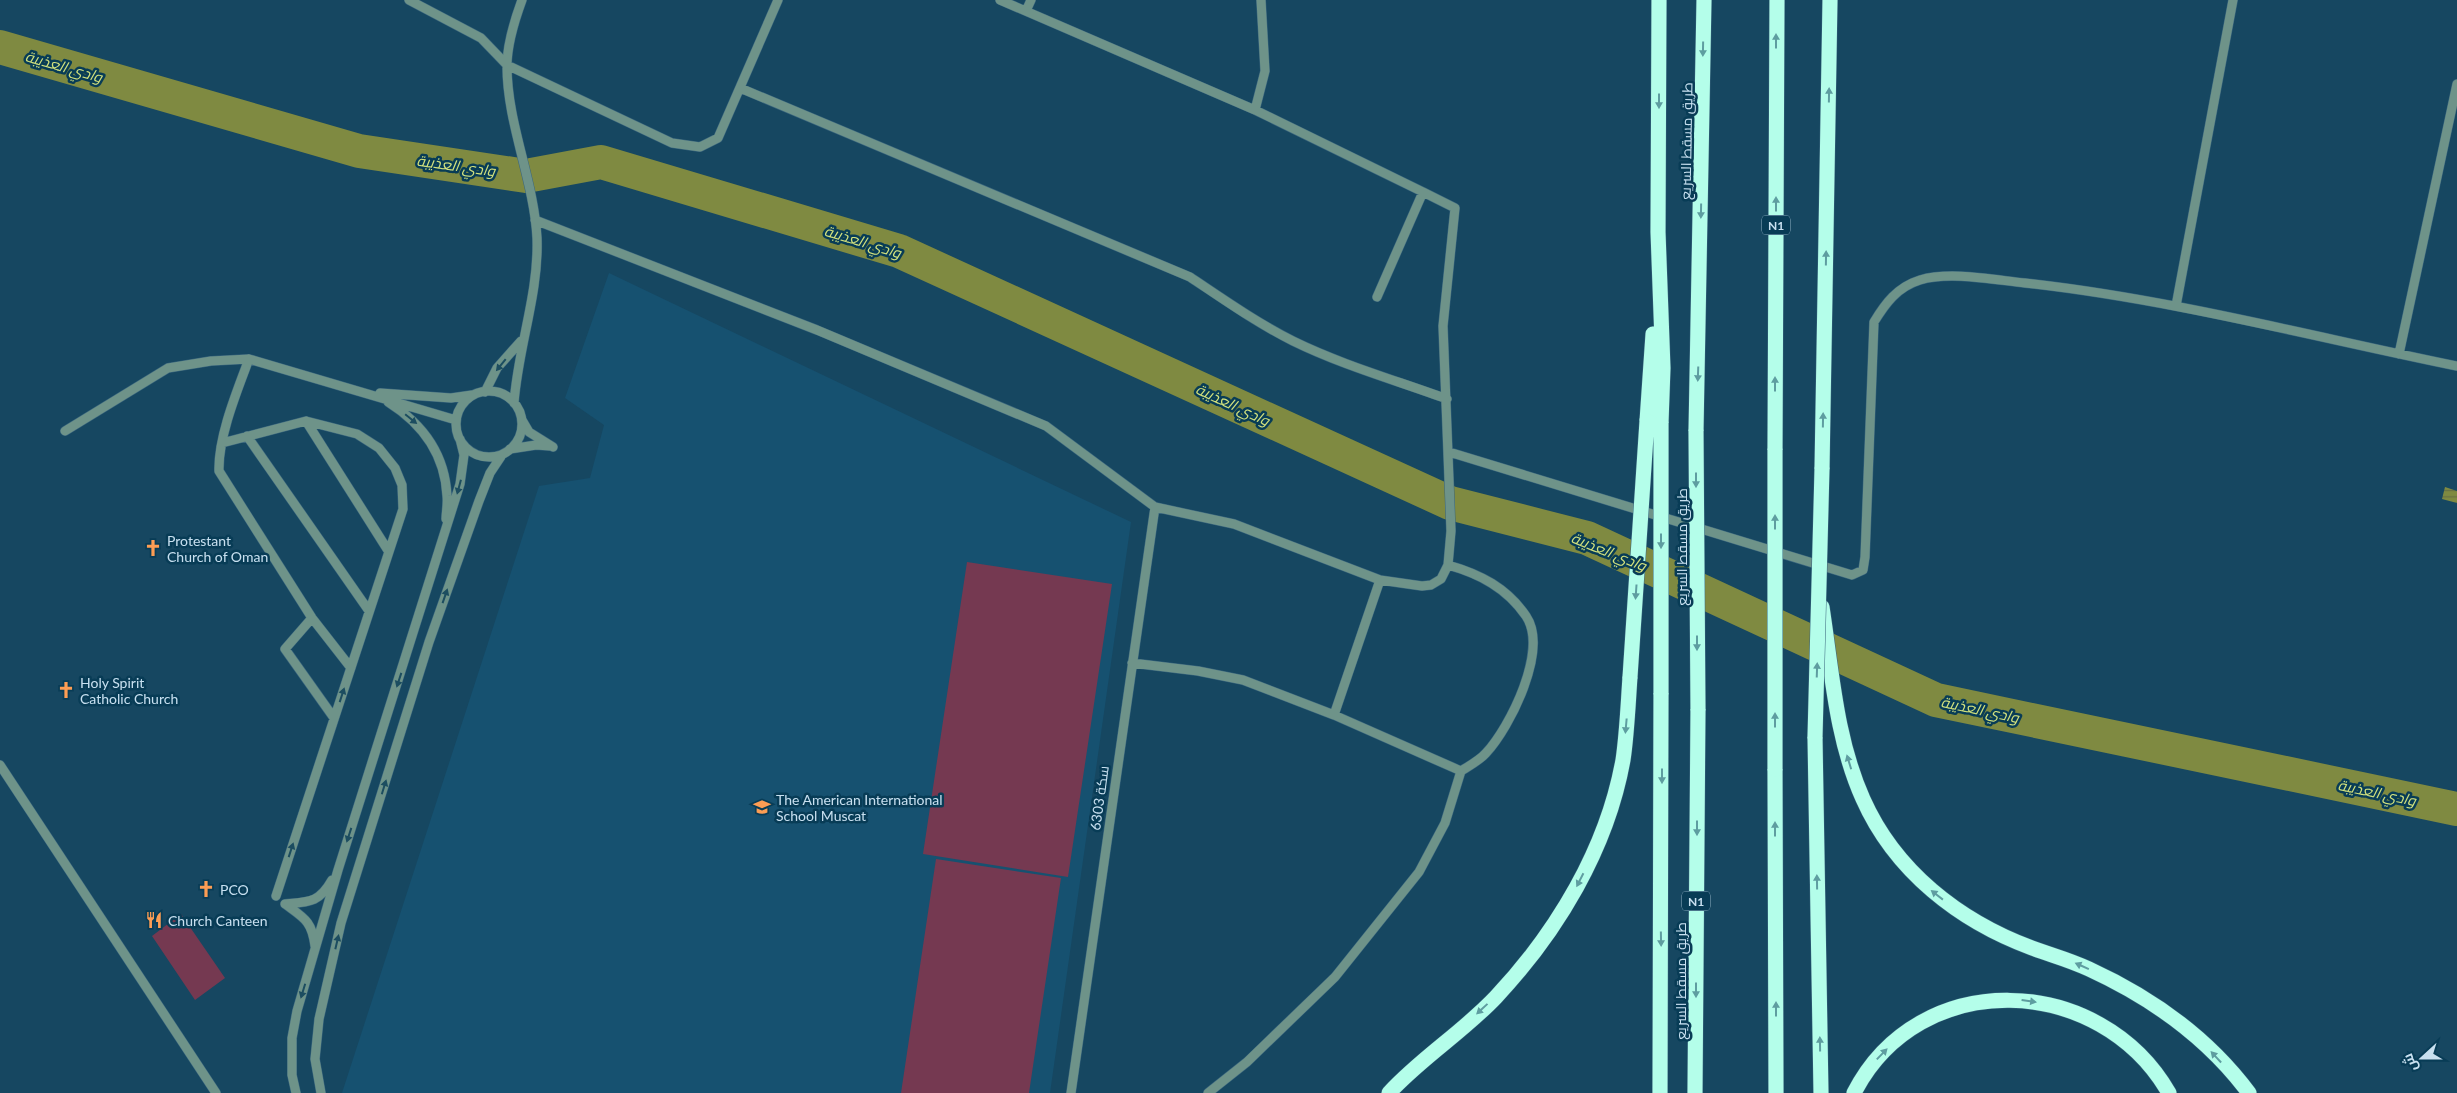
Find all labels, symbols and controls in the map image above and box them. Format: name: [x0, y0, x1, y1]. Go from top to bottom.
one-way arrow: [1772, 33, 1780, 49]
one-way arrow: [1699, 41, 1707, 57]
water label: وادي العذيبة: [22, 46, 105, 90]
street label: طريق مسقط السريع: [1676, 82, 1697, 200]
one-way arrow: [1825, 87, 1833, 103]
one-way arrow: [1655, 93, 1663, 109]
water label: وادي العذيبة: [415, 151, 497, 184]
one-way arrow: [1772, 196, 1780, 212]
one-way arrow: [1697, 203, 1705, 219]
road number: N1: [1762, 216, 1790, 234]
water label: وادي العذيبة: [821, 221, 904, 265]
one-way arrow: [1822, 249, 1830, 265]
one-way arrow: [495, 358, 506, 371]
one-way arrow: [1694, 366, 1702, 382]
one-way arrow: [1771, 376, 1779, 392]
water label: وادي العذيبة: [1192, 379, 1273, 433]
one-way arrow: [1819, 412, 1827, 428]
one-way arrow: [405, 414, 418, 425]
one-way arrow: [1692, 472, 1700, 488]
one-way arrow: [455, 480, 463, 495]
street label: طريق مسقط السريع: [1673, 488, 1691, 606]
one-way arrow: [1771, 514, 1779, 530]
water label: وادي العذيبة: [1567, 528, 1650, 578]
place label: Protestant Church of Oman: [167, 532, 268, 565]
one-way arrow: [1657, 534, 1665, 550]
church icon: Protestant Church of Oman: [143, 538, 163, 558]
one-way arrow: [1631, 584, 1639, 600]
one-way arrow: [442, 588, 450, 603]
one-way arrow: [1693, 635, 1701, 651]
one-way arrow: [1813, 662, 1821, 678]
one-way arrow: [395, 673, 403, 688]
place label: Holy Spirit Catholic Church: [80, 674, 178, 707]
church icon: Holy Spirit Catholic Church: [56, 680, 76, 700]
one-way arrow: [338, 688, 346, 703]
water label: وادي العذيبة: [1939, 692, 2021, 730]
one-way arrow: [1771, 712, 1779, 728]
one-way arrow: [1622, 718, 1630, 734]
one-way arrow: [1844, 754, 1852, 769]
street label: سكة 6303: [1086, 765, 1112, 831]
one-way arrow: [1658, 769, 1666, 785]
water label: وادي العذيبة: [2336, 775, 2418, 813]
one-way arrow: [381, 779, 388, 794]
place label: The American International School Muscat: [776, 791, 943, 824]
school or university icon: The American International School Muscat: [752, 797, 772, 817]
one-way arrow: [1693, 820, 1701, 836]
one-way arrow: [1771, 821, 1779, 837]
one-way arrow: [345, 828, 353, 843]
one-way arrow: [287, 842, 295, 857]
one-way arrow: [1576, 873, 1584, 888]
one-way arrow: [1813, 874, 1821, 890]
church icon: PCO: [196, 879, 216, 899]
place label: PCO: [220, 881, 249, 898]
one-way arrow: [1931, 890, 1944, 900]
road number: N1: [1682, 891, 1710, 910]
restaurant icon: Church Canteen: [144, 910, 164, 930]
place label: Church Canteen: [168, 912, 267, 929]
street label: طريق مسقط السريع: [1672, 922, 1690, 1040]
one-way arrow: [1657, 931, 1665, 947]
one-way arrow: [333, 934, 341, 950]
one-way arrow: [2075, 962, 2089, 970]
one-way arrow: [298, 983, 306, 998]
one-way arrow: [1692, 983, 1700, 999]
one-way arrow: [2022, 997, 2038, 1005]
one-way arrow: [1772, 1001, 1780, 1017]
one-way arrow: [1476, 1004, 1489, 1015]
north arrow: [2397, 1033, 2447, 1083]
one-way arrow: [1816, 1036, 1824, 1052]
one-way arrow: [1876, 1048, 1888, 1060]
one-way arrow: [2210, 1051, 2222, 1063]
text: ش: [2398, 1051, 2421, 1074]

